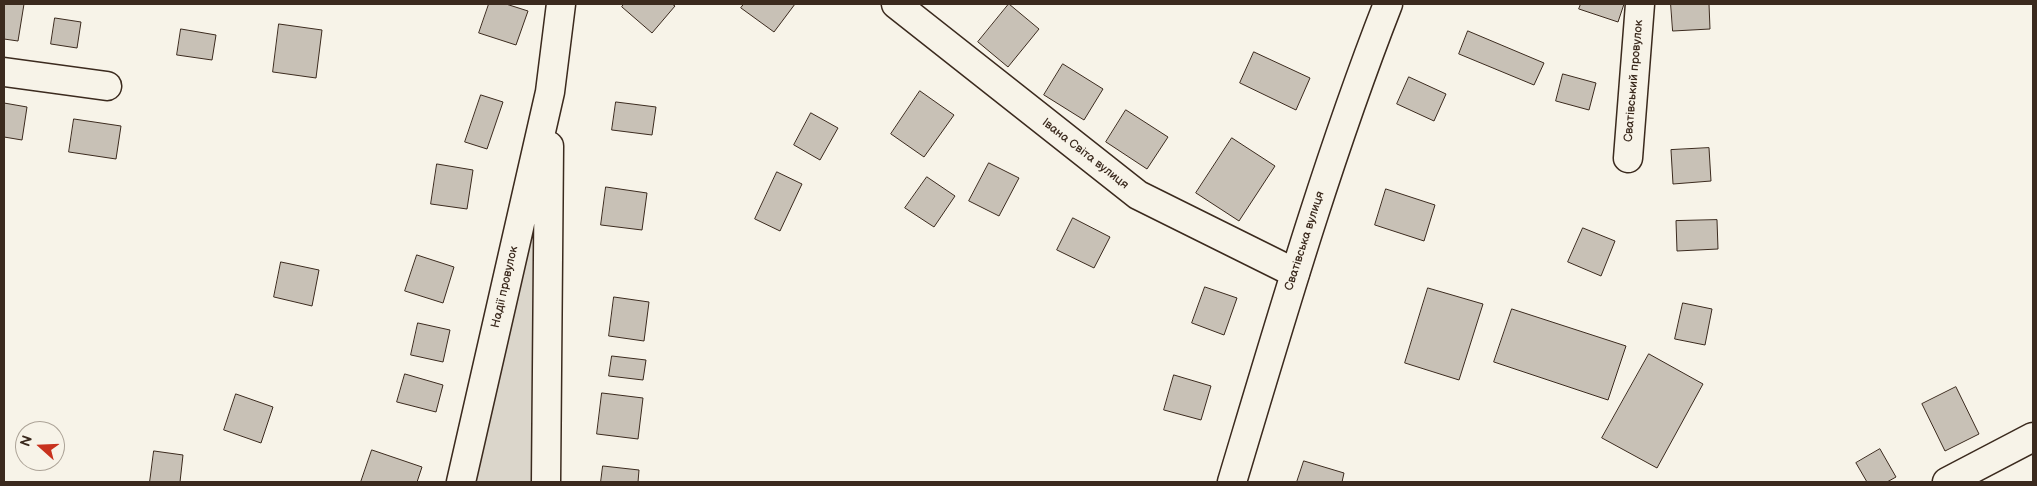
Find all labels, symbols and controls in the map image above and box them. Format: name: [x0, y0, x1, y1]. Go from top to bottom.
street label: Сватівський провулок: [1621, 19, 1647, 143]
street label: Івана Світа вулиця: [1039, 116, 1131, 192]
street label: Сватівська вулиця: [1282, 189, 1328, 293]
street label: Надії провулок: [489, 245, 521, 329]
north arrow: [15, 421, 65, 471]
text: N: [17, 433, 36, 449]

